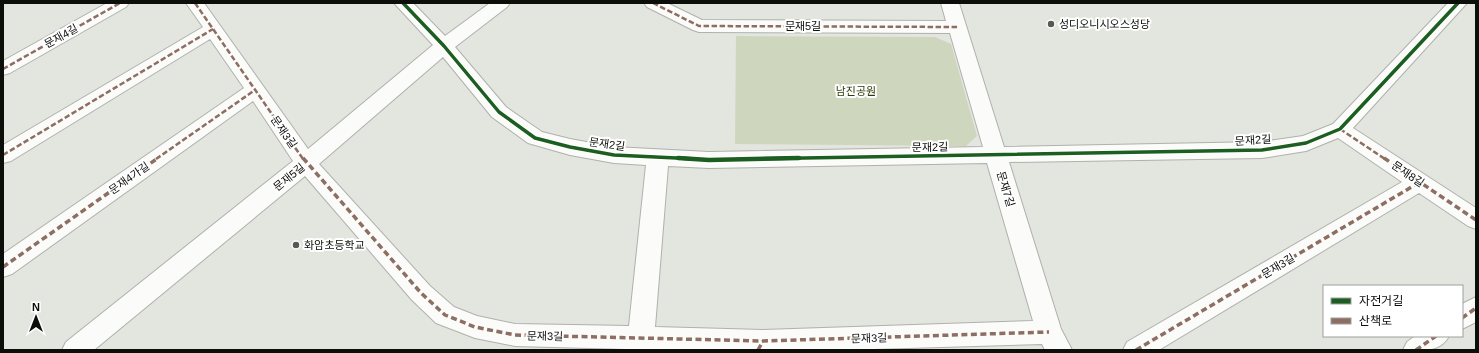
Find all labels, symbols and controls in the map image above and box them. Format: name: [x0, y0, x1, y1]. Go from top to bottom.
place label: 성디오니시오스성당: [1059, 18, 1150, 30]
marker: 성디오니시오스성당: [1046, 19, 1056, 29]
street label: 문재5길: [785, 20, 821, 32]
street label: 문재4길: [42, 22, 80, 50]
park label: 남진공원: [836, 85, 876, 97]
street label: 문재3길: [269, 114, 299, 150]
street label: 문재2길: [1234, 133, 1272, 147]
street label: 문재2길: [588, 136, 626, 152]
street label: 문재2길: [912, 141, 948, 153]
street label: 문재8길: [1390, 159, 1426, 189]
street label: 문재4가길: [106, 160, 152, 196]
street label: 문재5길: [271, 161, 307, 193]
street label: 문재7길: [995, 170, 1017, 208]
place label: 화암초등학교: [304, 239, 365, 251]
marker: 화암초등학교: [291, 240, 301, 250]
street label: 문재3길: [1259, 251, 1297, 281]
legend: [1323, 285, 1463, 337]
text: 자전거길: [1359, 294, 1403, 308]
north arrow: [16, 297, 56, 337]
text: N: [32, 301, 40, 313]
text: 산책로: [1359, 314, 1392, 328]
street label: 문재3길: [527, 330, 563, 342]
street label: 문재3길: [851, 331, 887, 345]

